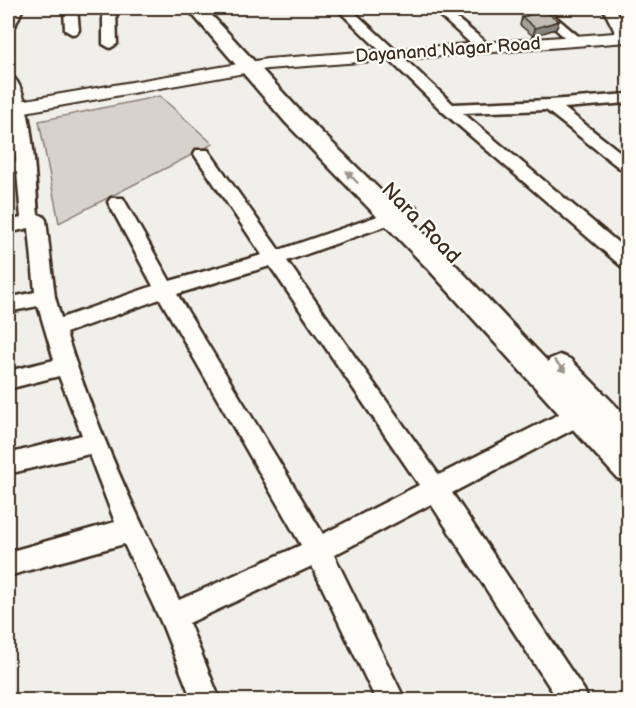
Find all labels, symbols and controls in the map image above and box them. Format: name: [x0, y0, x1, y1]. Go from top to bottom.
street label: Dayanand Nagar Road: [355, 33, 541, 67]
one-way arrow: [345, 170, 359, 185]
street label: Nara Road: [376, 177, 466, 269]
one-way arrow: [552, 359, 566, 373]

